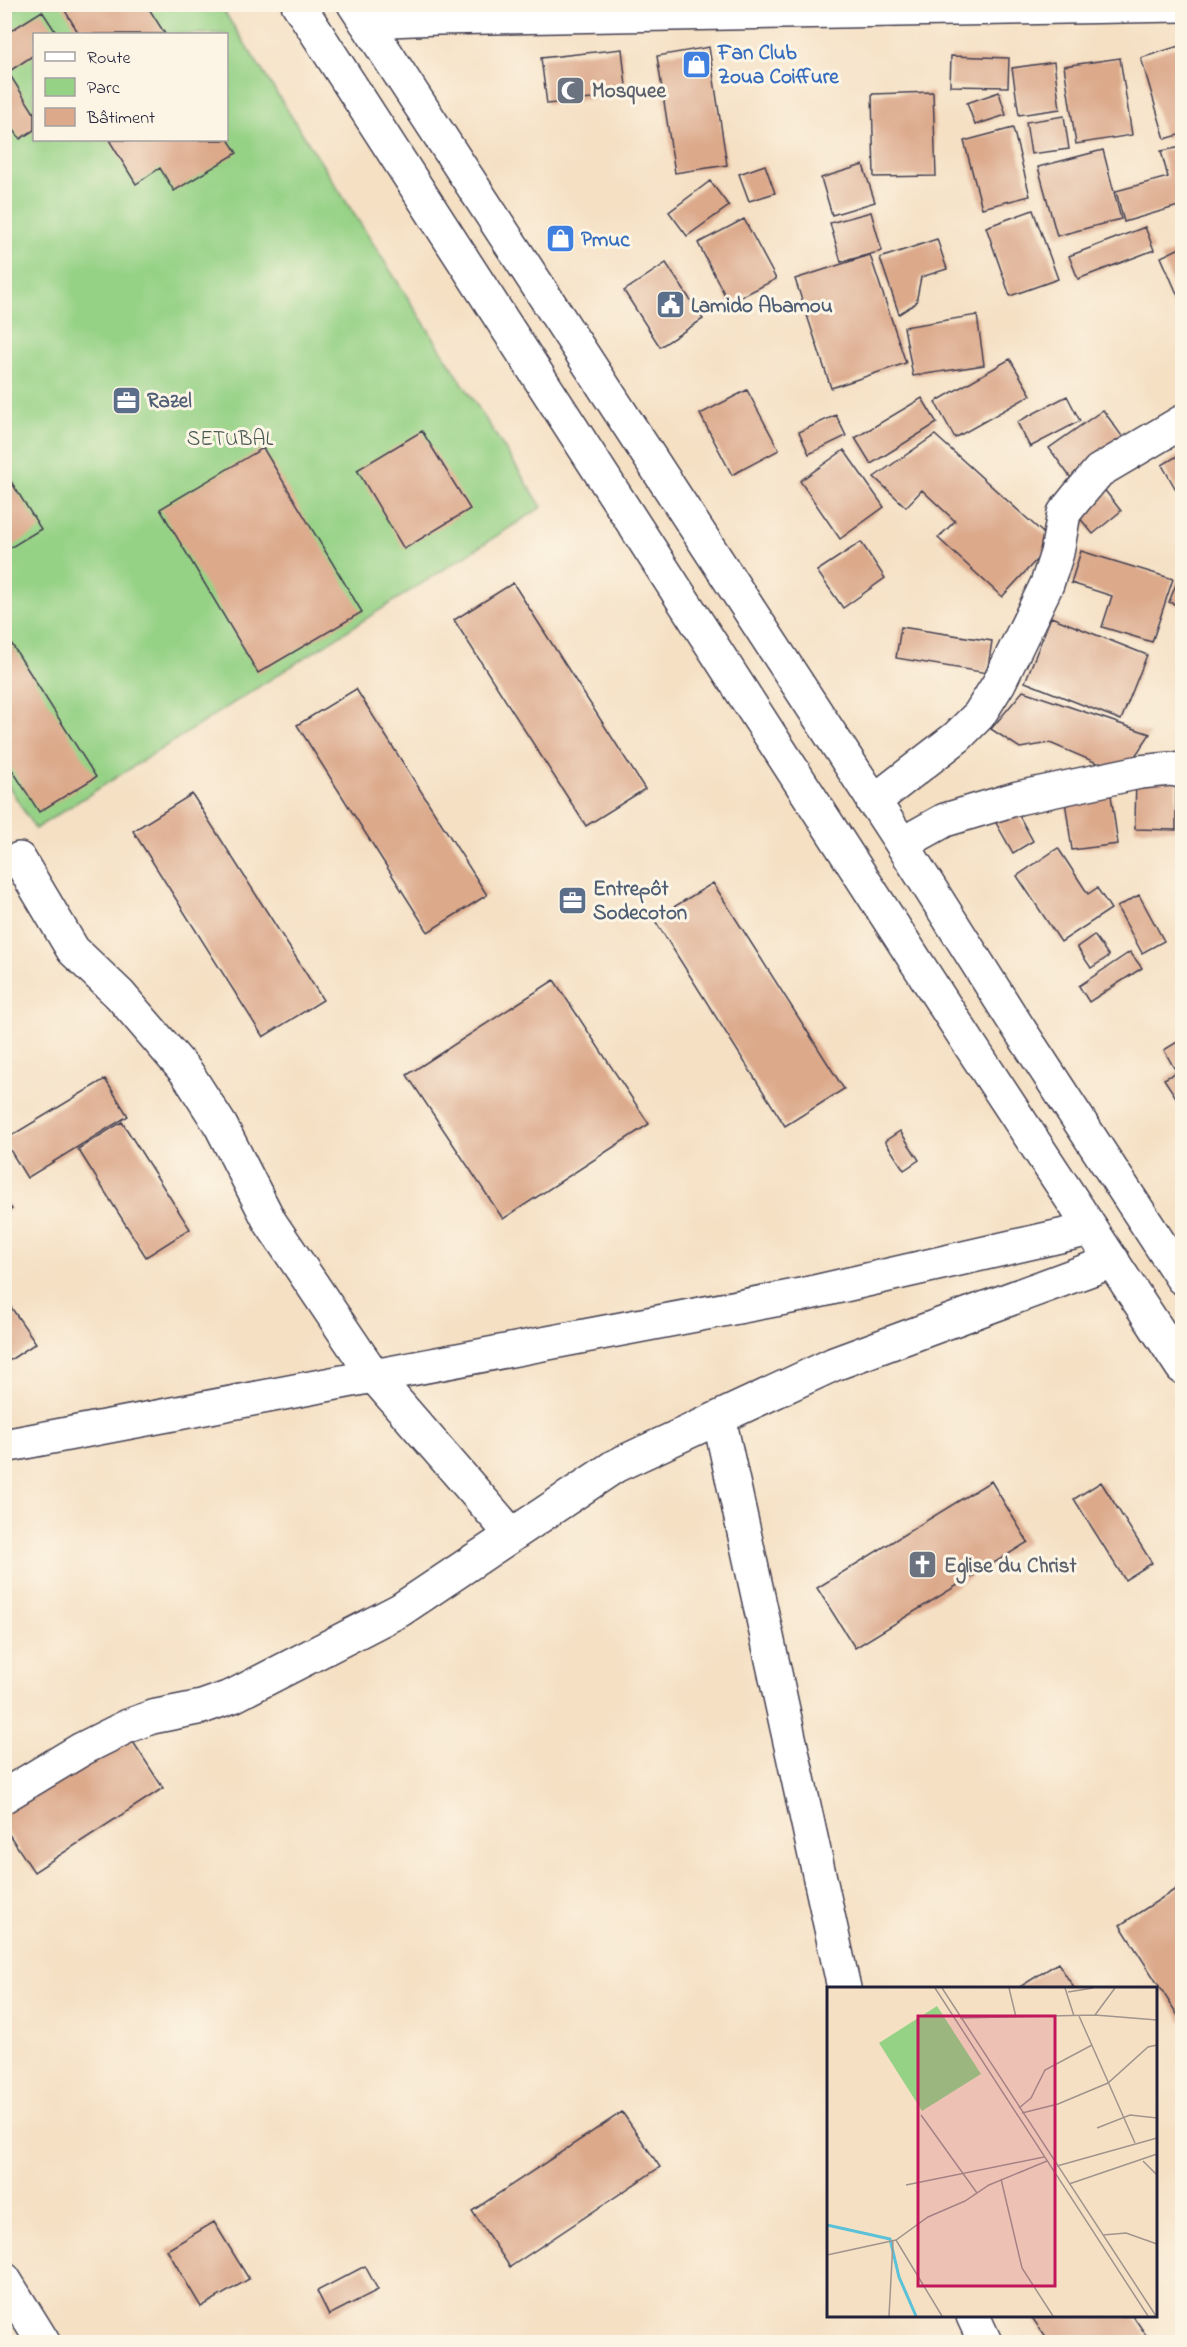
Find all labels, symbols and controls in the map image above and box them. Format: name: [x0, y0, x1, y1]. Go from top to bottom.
legend: [33, 33, 228, 141]
place label: Fan Club Zoua Coiffure: [717, 39, 839, 93]
text: Route: [87, 46, 132, 72]
shop icon: Fan Club Zoua Coiffure: [681, 48, 713, 80]
mosque icon: Mosquee: [555, 74, 587, 106]
text: Parc: [87, 76, 120, 102]
place label: Mosquee: [592, 77, 666, 107]
text: Bâtiment: [86, 106, 155, 132]
shop icon: Pmuc: [544, 223, 576, 255]
place label: Pmuc: [581, 226, 630, 256]
public building icon: Lamido Abamou: [654, 289, 686, 321]
place label: Lamido Abamou: [691, 292, 833, 322]
office icon: Razel: [110, 384, 142, 416]
place label: Razel: [147, 387, 192, 417]
park label: SETUBAL: [187, 425, 273, 455]
place label: Entrepôt Sodecoton: [593, 875, 687, 929]
office icon: Entrepôt Sodecoton: [556, 884, 588, 916]
church icon: Eglise du Christ: [907, 1549, 939, 1581]
place label: Eglise du Christ: [944, 1552, 1077, 1584]
inset map: [827, 1987, 1157, 2317]

